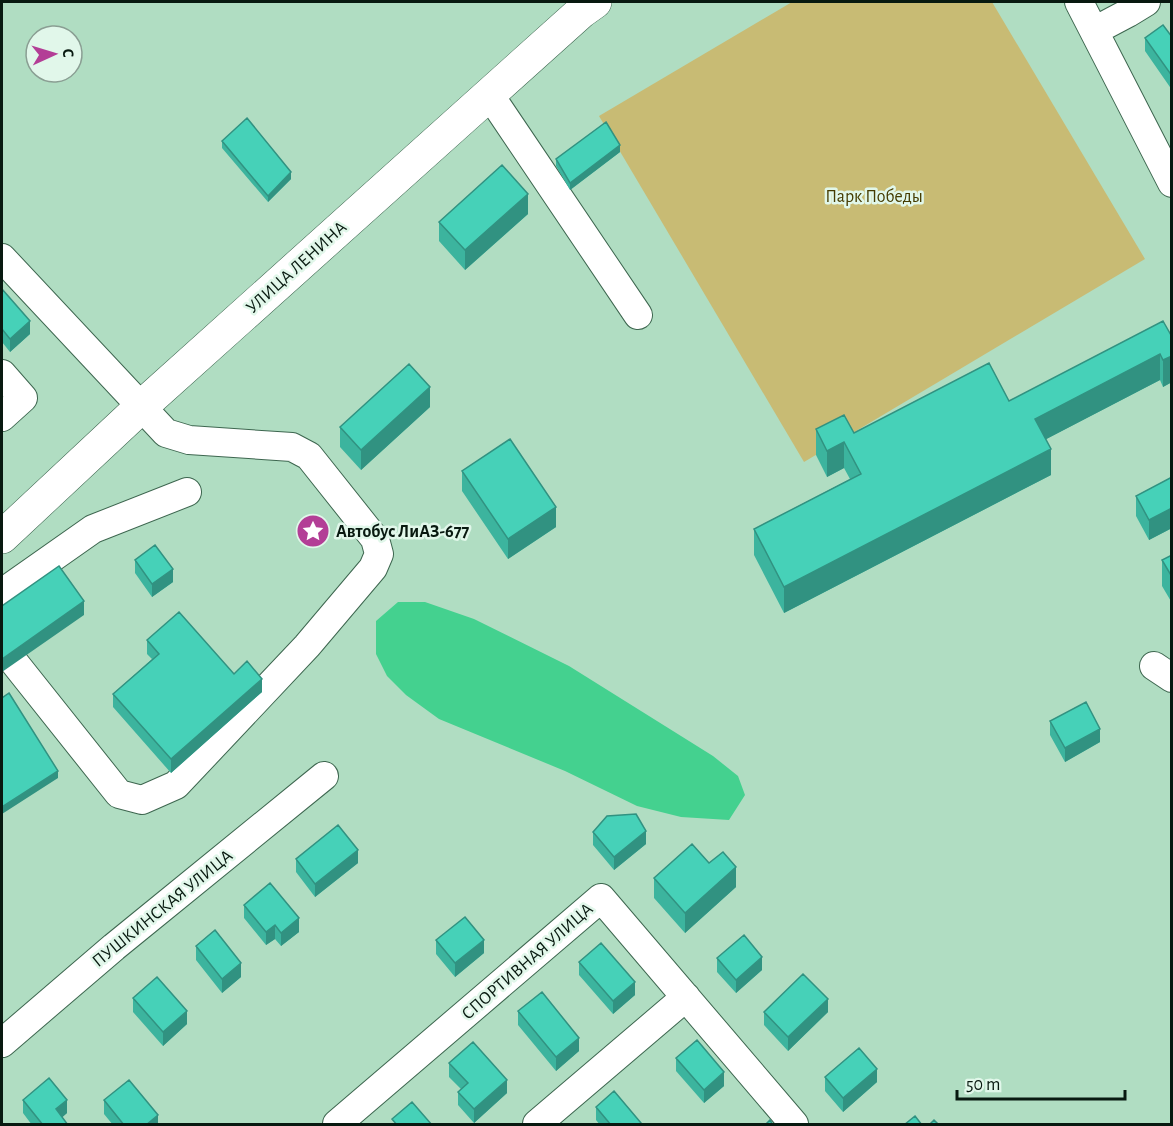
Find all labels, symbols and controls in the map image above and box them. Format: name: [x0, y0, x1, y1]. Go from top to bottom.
north arrow: [24, 24, 84, 84]
text: С: [60, 48, 76, 58]
park label: Парк Победы: [825, 187, 923, 206]
street label: УЛИЦА ЛЕНИНА: [243, 218, 351, 317]
place icon: Автобус ЛиАЗ-677: [295, 513, 331, 549]
place label: Автобус ЛиАЗ-677: [336, 523, 470, 541]
street label: ПУШКИНСКАЯ УЛИЦА: [89, 847, 237, 971]
street label: СПОРТИВНАЯ УЛИЦА: [459, 900, 597, 1023]
scale bar: [957, 1063, 1125, 1101]
text: 50 m: [966, 1076, 1000, 1094]

